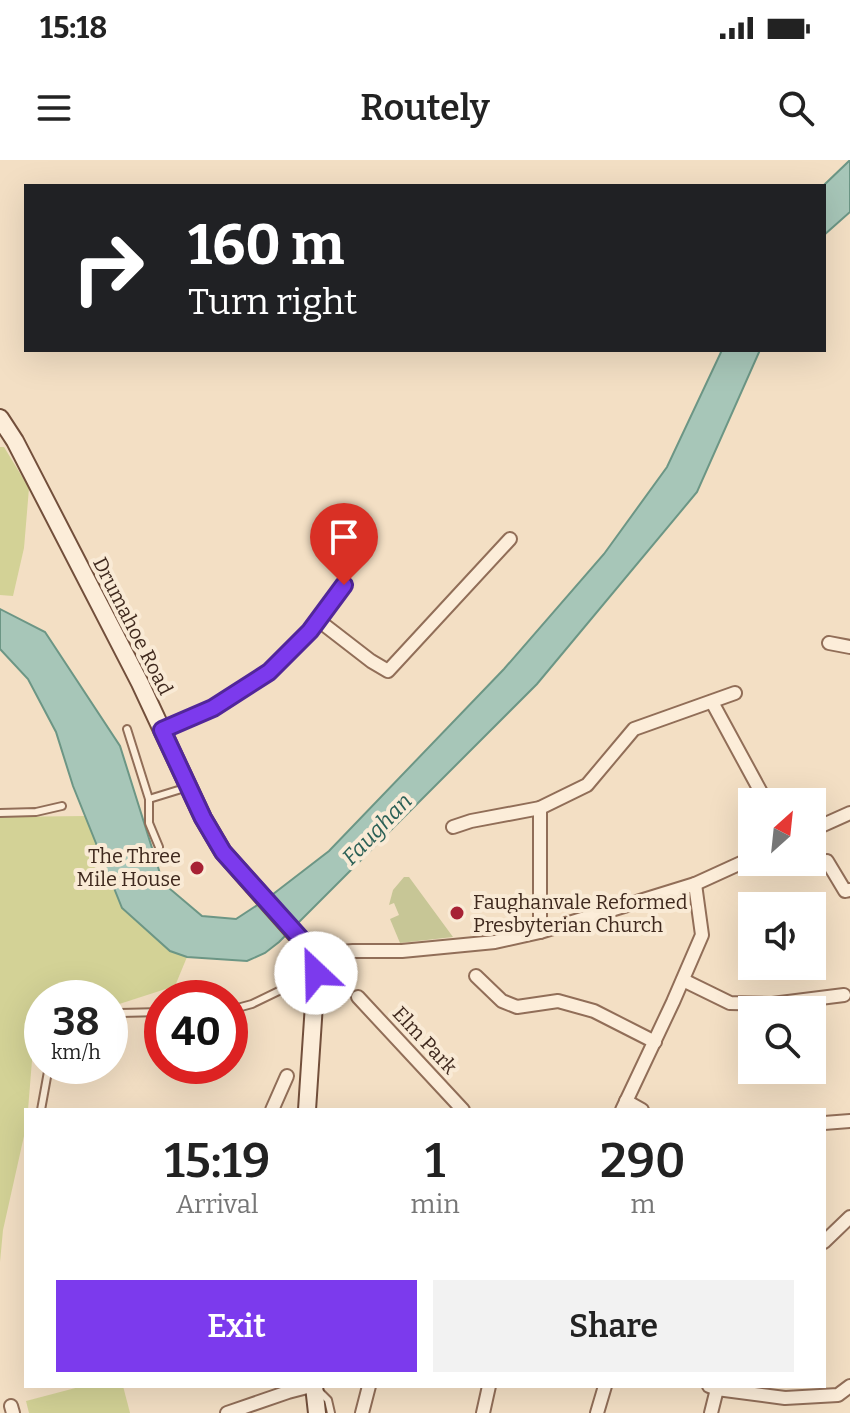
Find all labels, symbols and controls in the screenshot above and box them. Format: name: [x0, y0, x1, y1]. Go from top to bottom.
text: 15:18: [40, 10, 107, 46]
icon: menu: [32, 86, 76, 130]
text: Routely: [360, 86, 490, 130]
icon: search: [774, 86, 818, 130]
text: 160 m: [188, 212, 344, 279]
icon: right: [56, 216, 160, 320]
text: Turn right: [188, 280, 357, 324]
pin: [310, 503, 378, 585]
icon: arrive: [322, 515, 366, 559]
street label: Drumahoe Road: [88, 553, 178, 699]
water label: Faughan: [336, 788, 418, 870]
north arrow: [738, 788, 826, 876]
map controls: [738, 788, 826, 1084]
place label: The Three Mile House: [77, 844, 181, 891]
marker: The Three Mile House: [188, 859, 206, 877]
place label: Faughanvale Reformed Presbyterian Church: [473, 890, 688, 937]
button: sound: [738, 892, 826, 980]
marker: Faughanvale Reformed Presbyterian Church: [448, 904, 466, 922]
position arrow: [274, 931, 358, 1015]
speed limit sign: 40: [144, 980, 248, 1084]
button: search: [738, 996, 826, 1084]
text: 38: [52, 998, 100, 1046]
street label: Elm Park: [388, 1001, 463, 1079]
text: km/h: [51, 1040, 101, 1064]
text: 15:19: [164, 1132, 270, 1190]
text: 1: [425, 1132, 445, 1190]
text: 290: [600, 1132, 686, 1190]
text: Arrival: [176, 1189, 258, 1220]
text: min: [411, 1189, 460, 1220]
text: m: [630, 1189, 655, 1220]
button: Exit: [56, 1280, 417, 1372]
button: Share: [433, 1280, 794, 1372]

